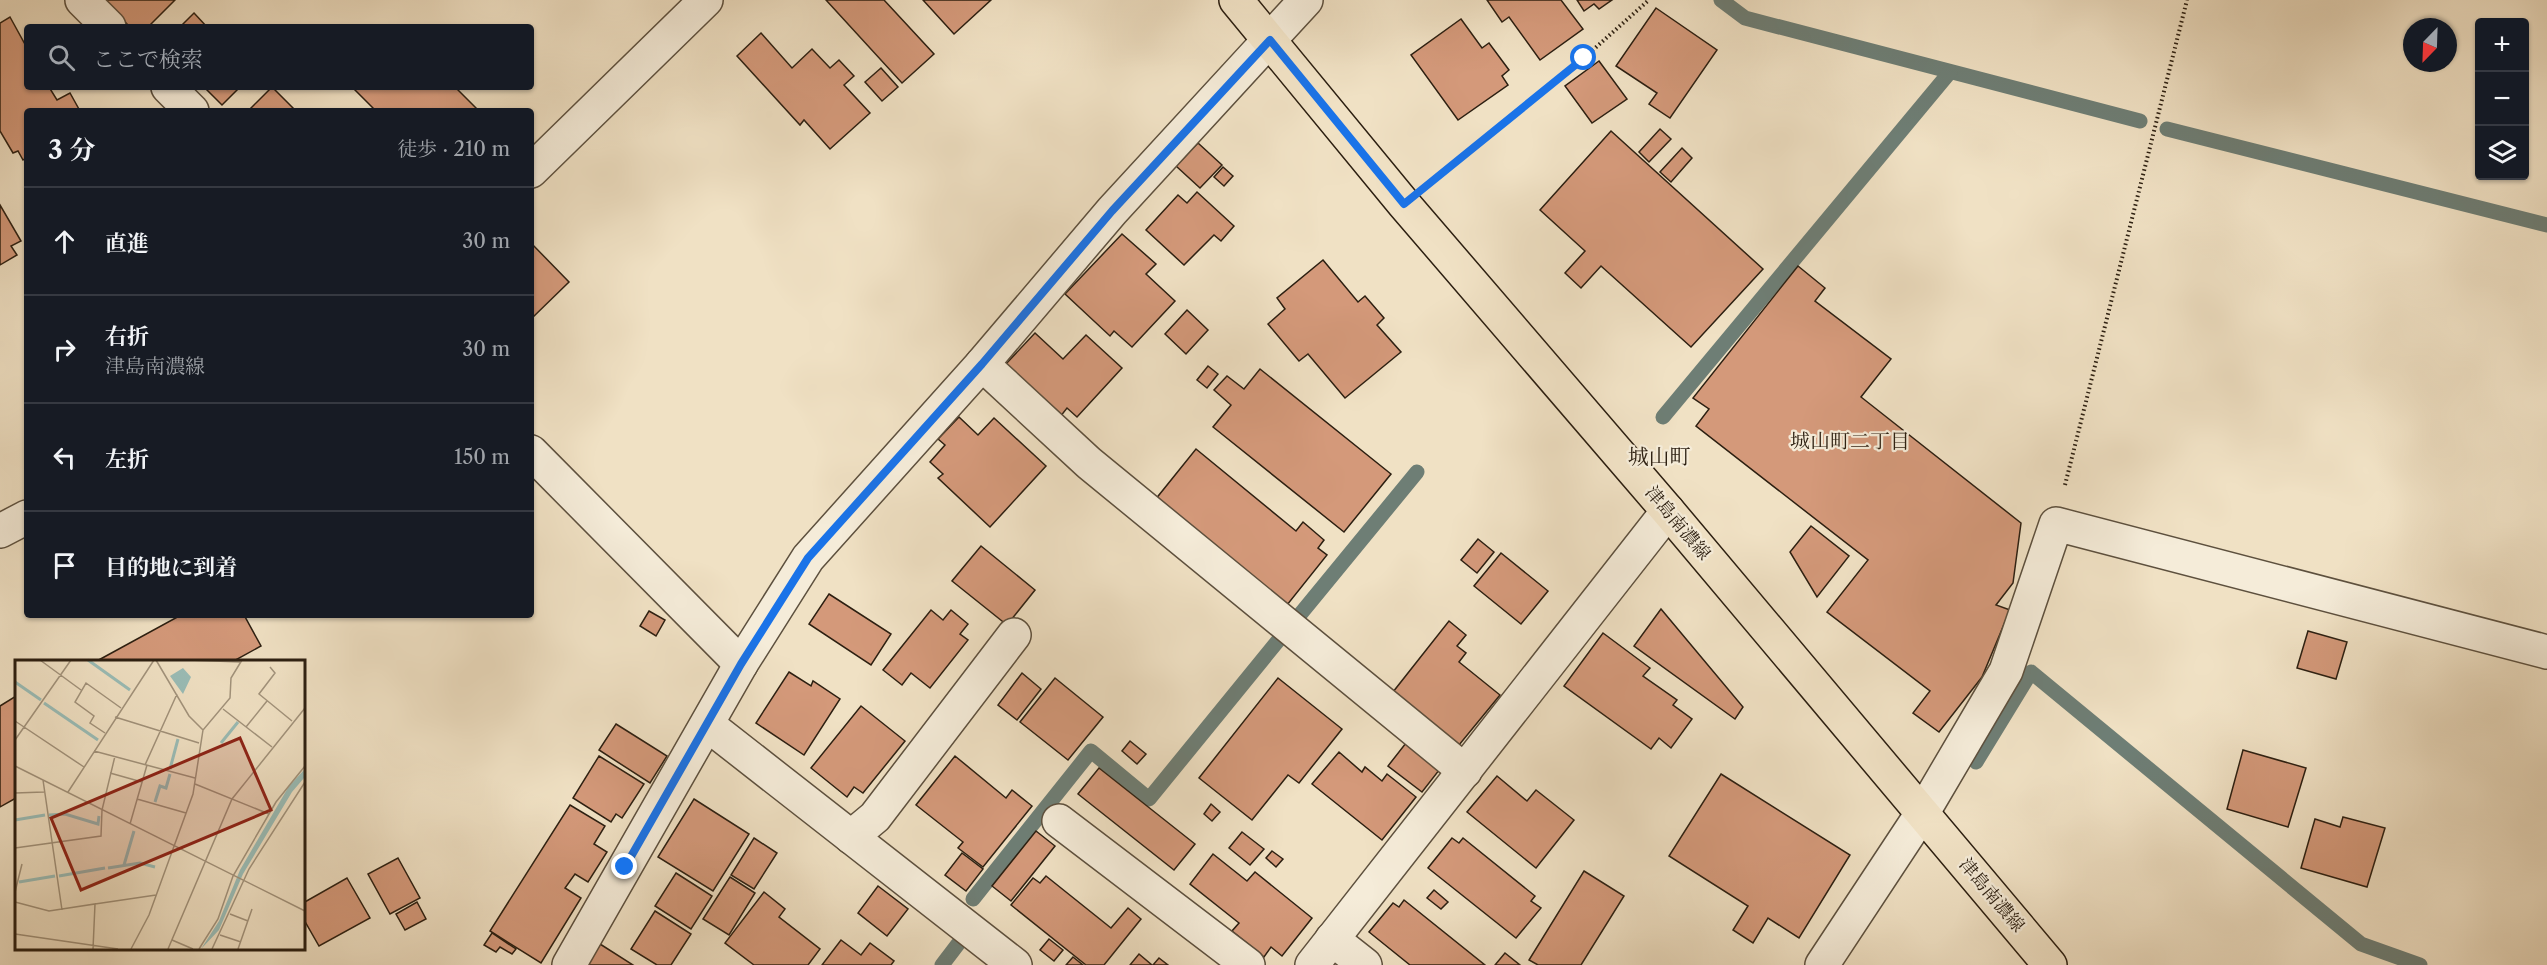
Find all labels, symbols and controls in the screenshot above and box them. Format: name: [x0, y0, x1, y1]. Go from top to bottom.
north arrow: [2403, 18, 2457, 72]
map controls: [2475, 18, 2529, 180]
button: +: [2475, 18, 2529, 72]
search box: [24, 24, 534, 90]
icon: search: [45, 41, 78, 74]
route start: [1570, 44, 1596, 70]
text: ここで検索: [93, 46, 203, 73]
button: −: [2475, 72, 2529, 126]
button: layers: [2475, 126, 2529, 180]
text: 3 分: [48, 134, 95, 166]
text: 徒歩 · 210 m: [397, 137, 510, 161]
icon: ahead: [48, 225, 81, 258]
text: 30 m: [462, 229, 510, 253]
text: 直進: [105, 230, 149, 257]
text: 右折: [105, 323, 149, 350]
icon: right: [48, 333, 81, 366]
text: 30 m: [462, 337, 510, 361]
text: 津島南濃線: [105, 354, 205, 378]
district label: 城山町二丁目: [1790, 429, 1910, 453]
icon: left: [48, 441, 81, 474]
district label: 城山町: [1628, 444, 1691, 469]
text: 150 m: [454, 445, 510, 469]
text: 左折: [105, 446, 149, 473]
street label: 津島南濃線: [1641, 481, 1715, 565]
icon: arrive: [48, 549, 81, 582]
text: 目的地に到着: [105, 554, 237, 581]
inset map: [15, 660, 304, 950]
route end: [611, 853, 637, 879]
street label: 津島南濃線: [1955, 853, 2029, 937]

